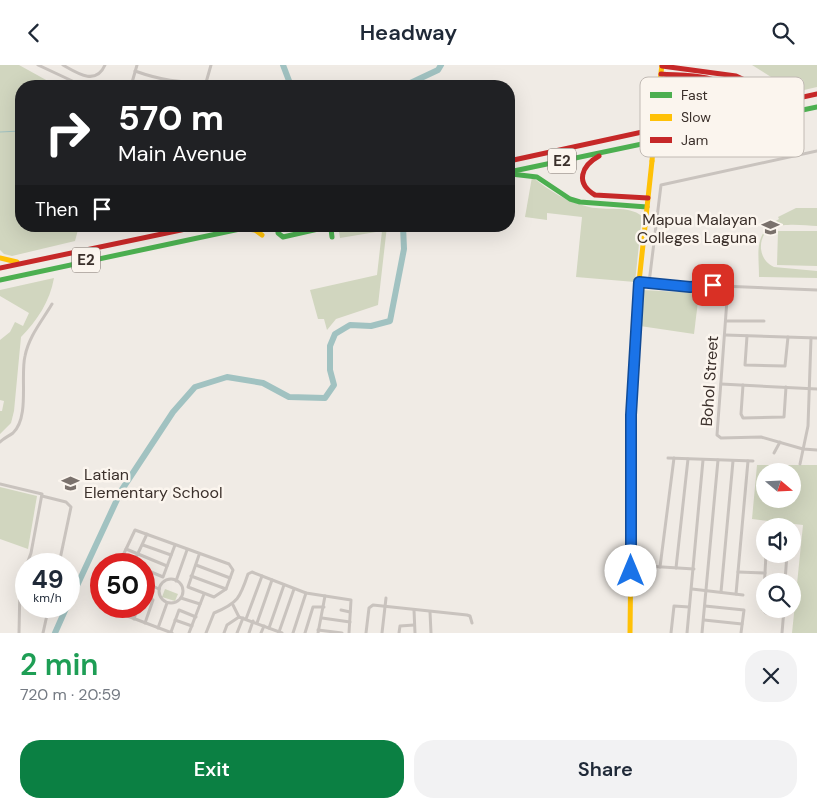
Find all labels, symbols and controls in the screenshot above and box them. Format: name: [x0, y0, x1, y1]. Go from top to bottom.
text: Headway: [360, 18, 457, 47]
icon: back: [20, 19, 48, 47]
icon: search: [769, 19, 797, 47]
legend: [640, 77, 804, 157]
text: Fast: [681, 86, 708, 104]
text: 570 m: [118, 95, 224, 141]
icon: right: [35, 100, 100, 165]
text: Slow: [681, 108, 711, 126]
text: Jam: [681, 131, 708, 149]
text: Main Avenue: [118, 139, 247, 168]
road number: E2: [548, 149, 576, 173]
icon: arrive: [88, 195, 116, 223]
text: Then: [35, 197, 78, 222]
place label: Mapua Malayan Colleges Laguna: [637, 209, 757, 248]
school or university icon: Mapua Malayan Colleges Laguna: [761, 218, 781, 238]
road number: E2: [72, 247, 100, 273]
pin: [692, 264, 734, 306]
icon: arrive: [699, 271, 727, 299]
street label: Bohol Street: [696, 335, 723, 427]
north arrow: [756, 463, 801, 507]
map controls: [756, 463, 801, 618]
place label: Latian Elementary School: [84, 464, 222, 503]
school or university icon: Latian Elementary School: [60, 473, 80, 493]
button: sound: [756, 518, 801, 563]
position arrow: [604, 544, 656, 596]
speed limit sign: 50: [90, 553, 155, 618]
text: 49: [31, 563, 64, 596]
button: search: [756, 573, 801, 618]
text: km/h: [33, 590, 62, 606]
text: 2 min: [20, 645, 98, 684]
button: close: [745, 650, 797, 702]
text: 720 m · 20:59: [20, 684, 121, 705]
button: Exit: [20, 740, 404, 798]
button: Share: [414, 740, 797, 798]

